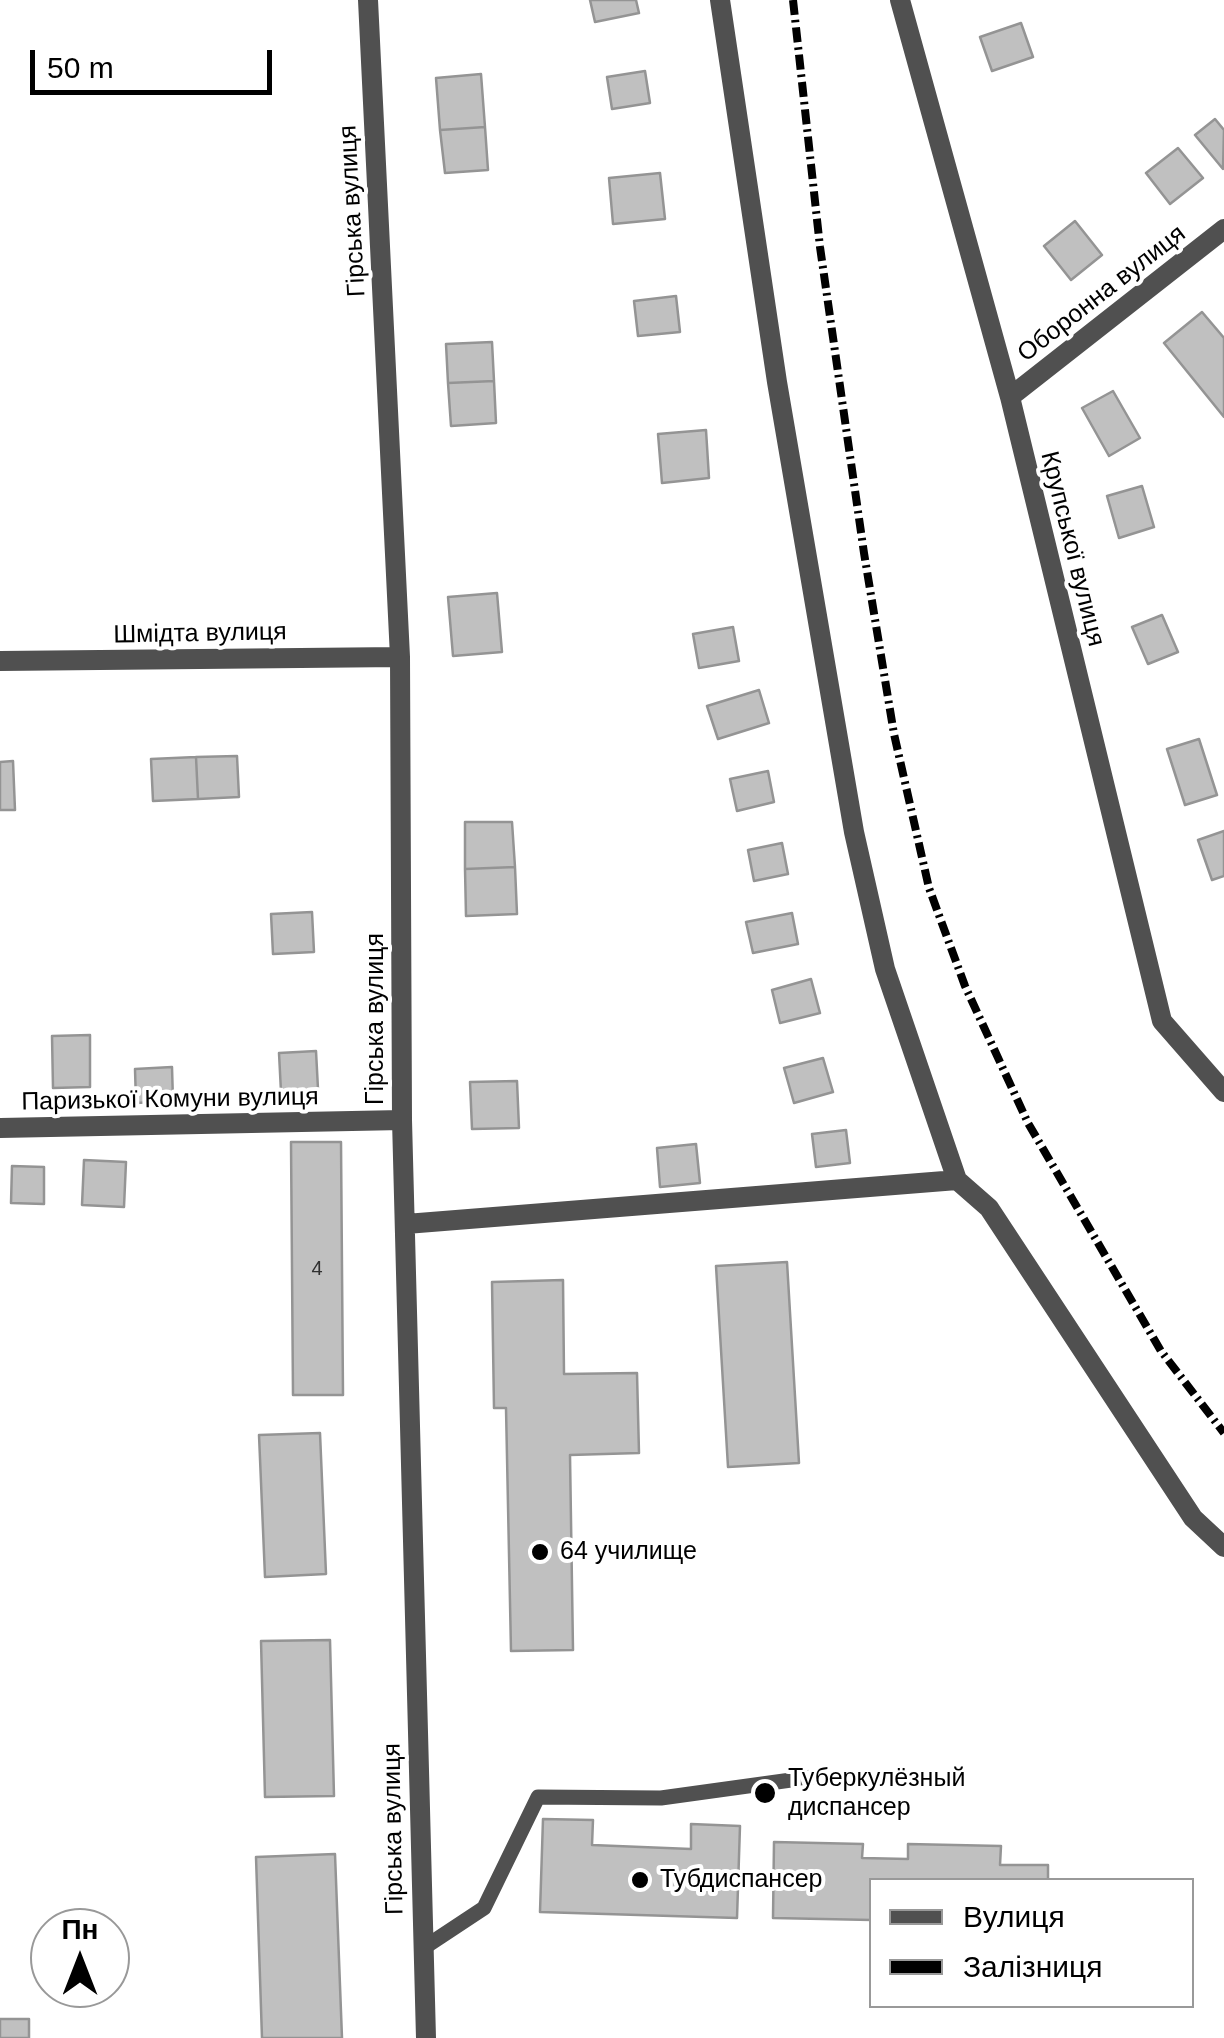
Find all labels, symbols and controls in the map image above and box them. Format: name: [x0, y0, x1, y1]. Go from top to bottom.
scale bar: [35, 30, 278, 92]
text: 50 m: [47, 51, 114, 84]
street label: Гірська вулиця: [334, 124, 372, 298]
street label: Оборонна вулиця: [1012, 219, 1192, 369]
street label: Крупської вулиця: [1033, 448, 1111, 650]
street label: Шмідта вулиця: [113, 617, 287, 651]
street label: Гірська вулиця: [361, 933, 391, 1105]
street label: Паризької Комуни вулиця: [21, 1082, 319, 1118]
house number: 4: [311, 1257, 323, 1281]
place label: 64 училище: [560, 1537, 697, 1567]
marker: 64 училище: [529, 1541, 551, 1563]
street label: Гірська вулиця: [378, 1743, 410, 1915]
place label: Туберкулёзный диспансер: [788, 1764, 965, 1823]
marker: Туберкулёзный диспансер: [752, 1780, 778, 1806]
place label: Тубдиспансер: [660, 1865, 822, 1895]
marker: Тубдиспансер: [629, 1869, 651, 1891]
legend: [869, 1878, 1194, 2008]
text: Вулиця: [963, 1900, 1065, 1933]
north arrow: [30, 1908, 130, 2008]
text: Пн: [61, 1914, 99, 1945]
text: Залізниця: [963, 1950, 1102, 1983]

